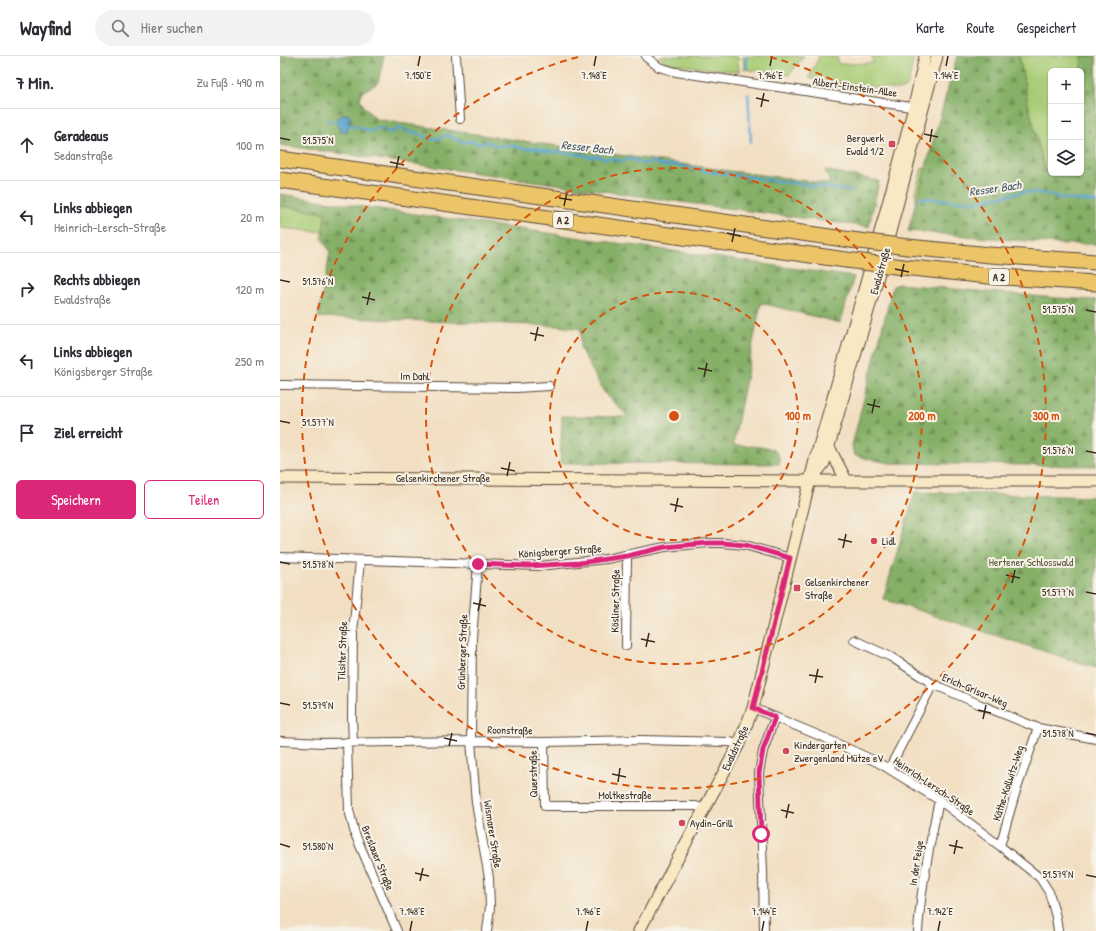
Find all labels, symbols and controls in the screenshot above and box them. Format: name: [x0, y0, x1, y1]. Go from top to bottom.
search box: [95, 10, 375, 46]
text: Wayfind: [20, 15, 71, 41]
icon: search: [109, 17, 131, 39]
text: Hier suchen: [141, 17, 203, 38]
text: Karte: [916, 18, 945, 37]
text: Route: [967, 18, 995, 37]
text: Gespeichert: [1017, 18, 1076, 37]
map controls: [1048, 68, 1084, 176]
button: +: [1048, 68, 1084, 104]
text: 7.150°E: [405, 69, 432, 82]
text: 7.148°E: [581, 69, 607, 82]
text: 7.146°E: [757, 69, 783, 82]
text: 7.144°E: [934, 69, 959, 82]
text: 7 Min.: [16, 71, 54, 94]
text: Zu Fuß · 490 m: [196, 73, 264, 91]
street label: Albert-Einstein-Allee: [812, 74, 899, 100]
button: −: [1048, 104, 1084, 140]
text: Geradeaus: [54, 125, 108, 146]
place label: Bergwerk Ewald 1/2: [846, 131, 884, 158]
icon: ahead: [16, 134, 38, 156]
text: 51.575°N: [302, 134, 334, 147]
text: 100 m: [236, 136, 264, 154]
water label: Resser Bach: [560, 136, 615, 158]
marker: Bergwerk Ewald 1/2: [887, 139, 897, 149]
button: layers: [1048, 140, 1084, 176]
text: Sedanstraße: [54, 146, 113, 164]
water label: Resser Bach: [968, 176, 1023, 200]
text: Links abbiegen: [54, 197, 132, 218]
icon: left: [16, 206, 38, 228]
text: 20 m: [240, 208, 264, 226]
road number: A 2: [553, 212, 573, 228]
text: Heinrich-Lersch-Straße: [54, 218, 166, 236]
street label: Ewaldstraße: [867, 245, 894, 296]
text: Rechts abbiegen: [54, 269, 140, 290]
road number: A 2: [989, 269, 1009, 285]
text: 51.576°N: [303, 275, 333, 288]
icon: right: [16, 278, 38, 300]
text: 120 m: [236, 280, 264, 298]
text: Ewaldstraße: [54, 290, 111, 308]
text: 51.575°N: [1042, 303, 1074, 316]
text: Links abbiegen: [54, 341, 132, 362]
icon: left: [16, 350, 38, 372]
text: 250 m: [235, 352, 264, 370]
text: Königsberger Straße: [54, 362, 153, 380]
street label: Im Dahl: [400, 369, 430, 383]
text: 100 m: [785, 407, 811, 424]
text: 200 m: [908, 407, 936, 424]
text: 300 m: [1032, 407, 1060, 424]
centre of rings: [667, 409, 681, 423]
text: 51.577°N: [302, 416, 334, 429]
icon: arrive: [16, 422, 38, 444]
text: Ziel erreicht: [54, 422, 123, 443]
text: 51.576°N: [1043, 444, 1073, 457]
street label: Gelsenkirchener Straße: [396, 471, 491, 485]
button: Speichern: [16, 480, 136, 519]
button: Teilen: [144, 480, 264, 519]
place label: Lidl: [882, 534, 896, 548]
marker: Lidl: [869, 536, 879, 546]
street label: Königsberger Straße: [518, 541, 603, 561]
route end: [469, 555, 487, 573]
park label: Hertener Schlosswald: [989, 555, 1074, 569]
text: 51.578°N: [302, 558, 334, 571]
street label: Kösliner Straße: [607, 569, 623, 633]
place label: Gelsenkirchener Straße: [805, 575, 870, 602]
marker: Gelsenkirchener Straße: [792, 583, 802, 593]
text: 51.577°N: [1042, 586, 1074, 599]
street label: Grünberger Straße: [454, 613, 470, 690]
street label: Tilsiter Straße: [334, 620, 350, 681]
street label: Erich-Grisar-Weg: [940, 670, 1010, 710]
text: 51.579°N: [303, 699, 333, 712]
street label: Roonstraße: [487, 723, 534, 737]
street label: Ewaldstraße: [718, 723, 752, 773]
text: 51.578°N: [1042, 727, 1074, 740]
place label: Kindergarten Zwergenland Mütze eV: [794, 738, 884, 765]
street label: Käthe-Kollwitz-Weg: [989, 743, 1027, 823]
marker: Kindergarten Zwergenland Mütze eV: [781, 746, 791, 756]
street label: Querstraße: [526, 750, 540, 798]
street label: Heinrich-Lersch-Straße: [891, 754, 978, 819]
street label: Moltkestraße: [598, 788, 652, 802]
street label: Wismarer Straße: [481, 799, 505, 869]
place label: Aydin-Grill: [690, 816, 733, 830]
marker: Aydin-Grill: [677, 818, 687, 828]
street label: Breslauer Straße: [359, 823, 398, 893]
route start: [752, 825, 770, 843]
street label: In der Feige: [906, 839, 927, 887]
text: 51.580°N: [303, 840, 333, 853]
text: 51.579°N: [1043, 868, 1073, 881]
text: 7.148°E: [399, 905, 425, 918]
text: 7.146°E: [575, 905, 601, 918]
text: 7.144°E: [752, 905, 777, 918]
text: 7.142°E: [927, 905, 954, 918]

